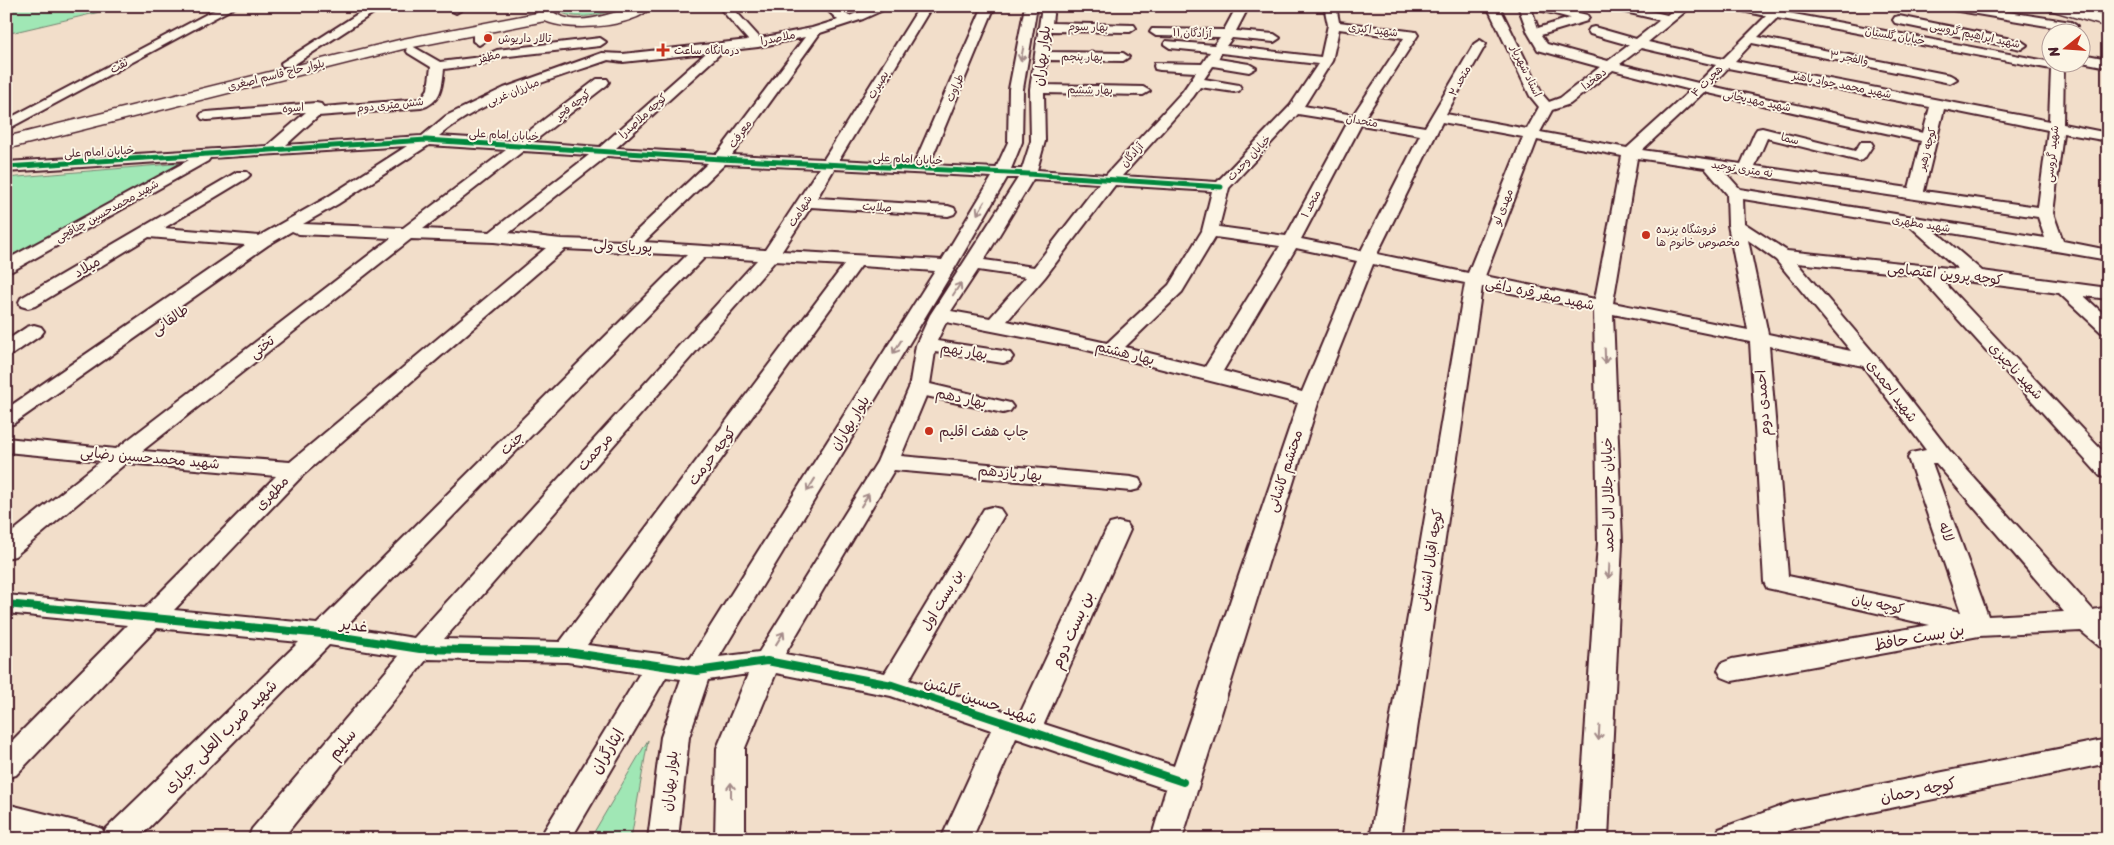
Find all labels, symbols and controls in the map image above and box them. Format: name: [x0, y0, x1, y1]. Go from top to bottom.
street label: شهید ابراهیم گروسی: [1928, 16, 2022, 54]
street label: بهار سوم: [1068, 17, 1108, 37]
street label: شهید اکبری: [1347, 18, 1399, 42]
street label: خیابان گلستان: [1863, 21, 1927, 51]
north arrow: [2042, 22, 2092, 72]
street label: آزادگان ۱۱: [1172, 23, 1213, 43]
street label: بلوار بهاران: [1026, 24, 1058, 88]
street label: ملاصدرا: [759, 25, 797, 51]
place label: تالار داریوش: [498, 29, 552, 48]
marker: تالار داریوش: [482, 32, 494, 44]
place label: درمانگاه ساعت: [674, 41, 740, 60]
street label: استاد شهریار: [1505, 41, 1547, 100]
marker: درمانگاه ساعت: [656, 43, 670, 57]
text: N: [2041, 43, 2068, 61]
street label: مظفر: [475, 45, 503, 69]
street label: والفجر ۳: [1828, 45, 1870, 71]
one-way arrow: [1017, 46, 1027, 62]
street label: بهار پنجم: [1061, 47, 1103, 67]
street label: نفت: [106, 53, 132, 79]
street label: بلوار حاج قاسم اصغری: [225, 54, 327, 96]
street label: هجرت ۴: [1686, 60, 1728, 102]
street label: متحد ۲: [1444, 62, 1476, 100]
street label: دهخدا: [1577, 63, 1611, 95]
street label: شهید محمد جواد باهنر: [1790, 66, 1893, 104]
street label: بصیرت: [862, 67, 894, 103]
street label: طراوت: [940, 71, 970, 105]
street label: مبارزان غربی: [484, 73, 542, 111]
street label: بهار ششم: [1067, 80, 1113, 100]
street label: کوچه فجر: [550, 85, 595, 126]
street label: شهید مهدیخانی: [1721, 85, 1793, 117]
street label: کوچه ملاصدرا: [614, 89, 672, 143]
street label: شش متری دوم: [355, 92, 425, 118]
street label: اسوه: [281, 98, 305, 118]
street label: متحدان: [1345, 109, 1379, 133]
street label: معرفت: [723, 116, 757, 152]
street label: خیابان امام علی: [468, 124, 540, 146]
street label: کوچه زهیر: [1912, 125, 1942, 174]
street label: شهید گروسی: [2040, 125, 2064, 183]
street label: سما: [1779, 128, 1801, 150]
street label: خیابان وحدت: [1222, 130, 1276, 186]
street label: آزادگان: [1116, 137, 1149, 172]
street label: خیابان امام علی: [63, 141, 135, 163]
street label: خیابان امام علی: [872, 148, 944, 170]
street label: نه متری توحید: [1710, 155, 1774, 183]
street label: شهید محمدحسین چناقچی: [52, 175, 162, 247]
street label: مهدی لو: [1487, 186, 1519, 229]
street label: متحد ۱: [1296, 187, 1326, 221]
street label: شهامت: [783, 191, 817, 231]
street label: صلابت: [861, 196, 893, 218]
one-way arrow: [976, 200, 986, 214]
street label: شهید مطهری: [1890, 210, 1952, 238]
place label: فروشگاه پزبده مخصوص خانوم ها: [1656, 220, 1740, 252]
marker: فروشگاه پزبده مخصوص خانوم ها: [1640, 229, 1652, 241]
street label: پوریای ولی: [593, 232, 653, 260]
street label: میلاد: [69, 249, 105, 285]
street label: کوچه پروین اعتصامی: [1886, 256, 2004, 292]
street label: شهید صفر قره داغی: [1483, 270, 1597, 318]
one-way arrow: [952, 282, 962, 296]
street label: طالقانی: [146, 298, 194, 342]
street label: تختی: [244, 328, 281, 365]
street label: بهار هشتم: [1093, 334, 1157, 372]
street label: بهار نهم: [938, 335, 990, 367]
street label: شهید ناچیزی: [1982, 336, 2050, 406]
one-way arrow: [891, 339, 901, 353]
one-way arrow: [1600, 348, 1610, 364]
street label: شهید احمدی: [1860, 354, 1924, 428]
street label: احمدی دوم: [1748, 369, 1778, 437]
street label: بهار دهم: [933, 380, 989, 416]
street label: بلوار بهاران: [823, 390, 877, 456]
place label: چاپ هفت اقلیم: [939, 419, 1029, 444]
street label: کوچه حرمت: [681, 421, 743, 491]
street label: جنت: [494, 425, 530, 461]
marker: چاپ هفت اقلیم: [923, 425, 935, 437]
street label: محتشم کاشانی: [1260, 426, 1310, 516]
street label: مرحمت: [571, 427, 619, 477]
street label: خیابان جلال ال احمد: [1594, 437, 1622, 553]
street label: شهید محمدحسین رضایی: [79, 439, 221, 477]
street label: بهار یازدهم: [977, 458, 1043, 488]
street label: مطهری: [249, 470, 295, 516]
one-way arrow: [806, 477, 816, 491]
one-way arrow: [861, 493, 871, 507]
street label: کوچه اقبال اشتیانی: [1410, 507, 1450, 613]
street label: لاله: [1931, 519, 1961, 545]
one-way arrow: [1604, 563, 1613, 579]
street label: بن بست اول: [914, 564, 970, 636]
street label: بن بست دوم: [1042, 586, 1102, 674]
street label: کوچه بیان: [1849, 586, 1907, 622]
street label: غدیر: [336, 608, 370, 641]
street label: بن بست حافظ: [1871, 615, 1967, 659]
one-way arrow: [776, 632, 786, 646]
street label: شهید حسین گلشن: [920, 667, 1042, 733]
street label: شهید ضرب العلی جباری: [156, 672, 284, 800]
street label: سلیم: [320, 722, 364, 766]
street label: ایثارگران: [582, 722, 632, 780]
one-way arrow: [1595, 725, 1604, 741]
street label: بلوار بهاران: [654, 749, 686, 813]
street label: کوچه رحمان: [1877, 768, 1959, 812]
one-way arrow: [726, 782, 735, 798]

